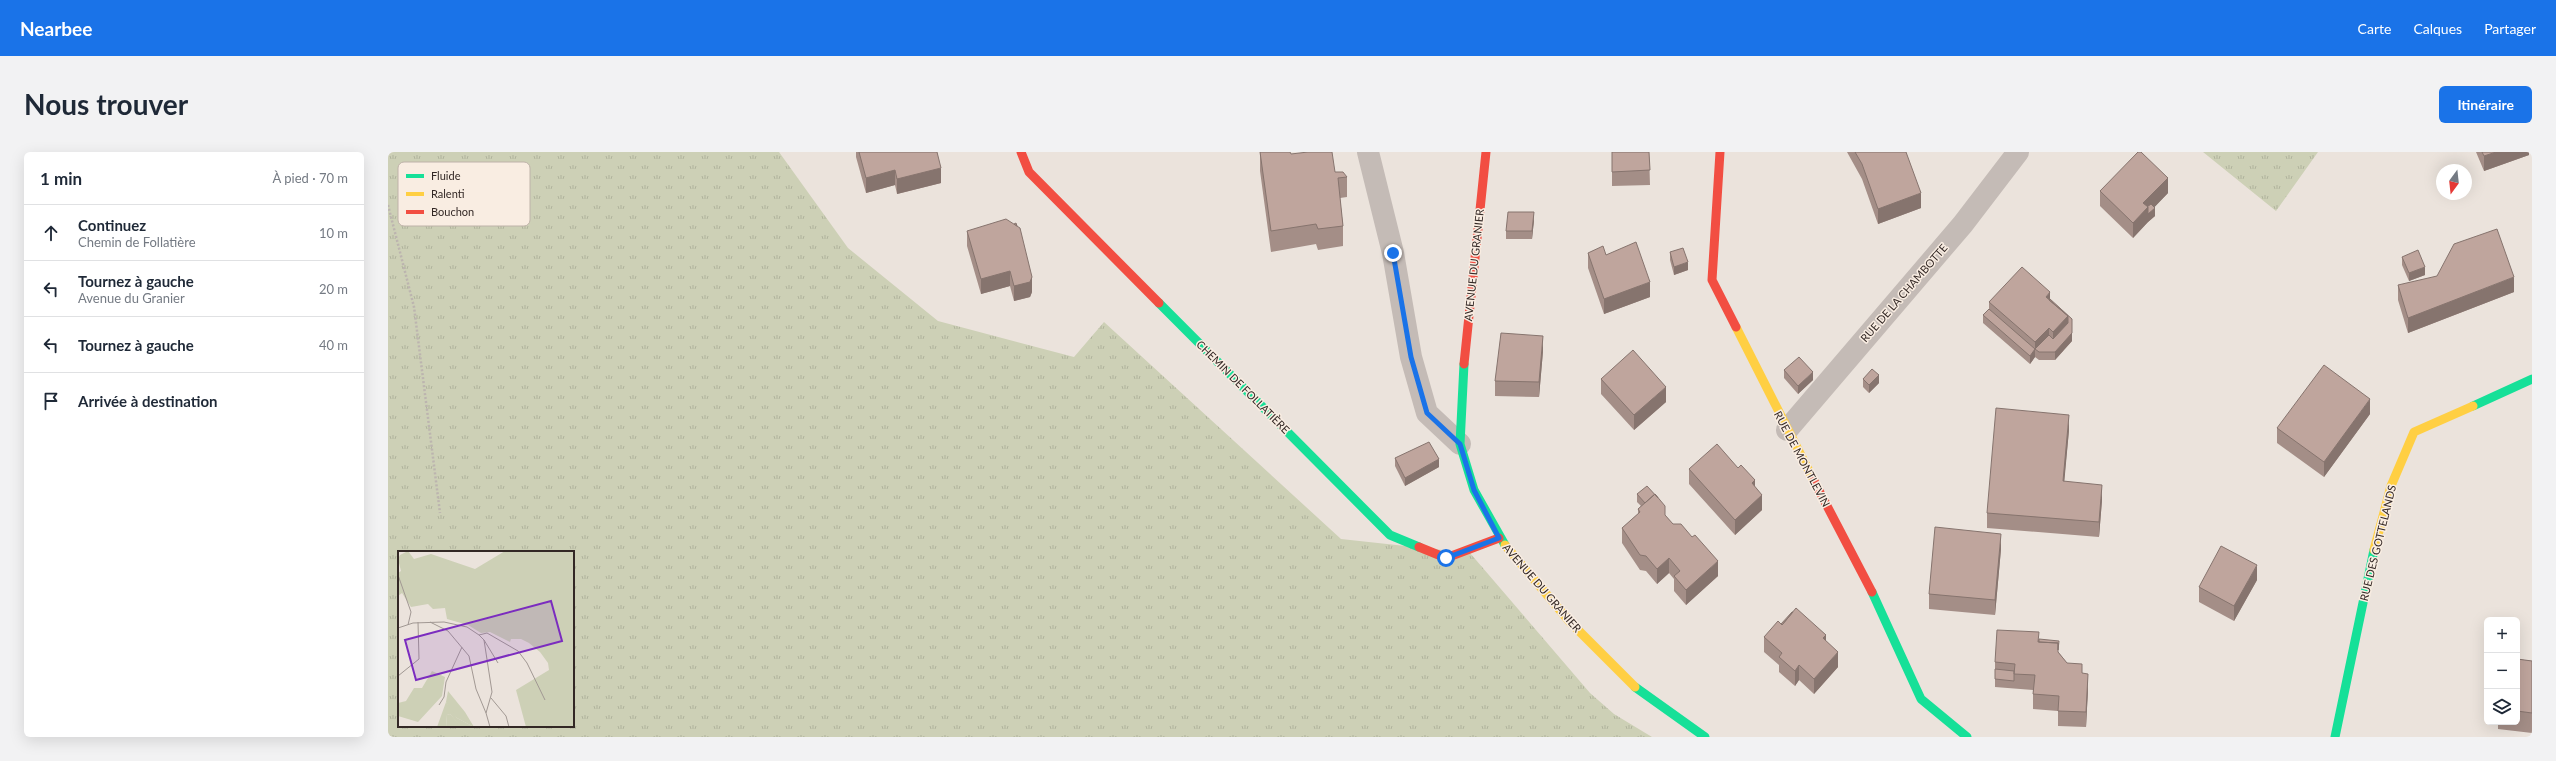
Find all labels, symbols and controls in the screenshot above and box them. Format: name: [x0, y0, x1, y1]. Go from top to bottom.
text: Nearbee: [20, 17, 92, 40]
text: Carte: [2358, 20, 2391, 37]
text: Calques: [2413, 20, 2462, 37]
text: Partager: [2484, 20, 2536, 37]
button: Itinéraire: [2439, 86, 2532, 123]
text: Nous trouver: [24, 87, 188, 121]
legend: [398, 162, 530, 226]
north arrow: [2436, 164, 2472, 200]
text: 1 min: [40, 168, 82, 189]
text: Fluide: [431, 169, 461, 182]
text: À pied · 70 m: [273, 170, 348, 186]
text: Ralenti: [431, 187, 465, 200]
text: Bouchon: [431, 205, 474, 218]
street label: AVENUE DU GRANIER: [1461, 208, 1486, 322]
text: Continuez: [78, 216, 146, 234]
icon: ahead: [40, 222, 62, 244]
text: 10 m: [319, 225, 348, 241]
text: Chemin de Follatière: [78, 234, 196, 250]
street label: RUE DE LA CHAMBOTTE: [1858, 241, 1950, 344]
route end: [1384, 244, 1402, 262]
text: Tournez à gauche: [78, 272, 194, 290]
icon: left: [40, 278, 62, 300]
text: 20 m: [319, 281, 348, 297]
text: Avenue du Granier: [78, 290, 185, 306]
icon: left: [40, 334, 62, 356]
text: Tournez à gauche: [78, 336, 194, 354]
text: 40 m: [319, 337, 348, 353]
street label: CHEMIN DE FOLLATIÈRE: [1194, 337, 1293, 436]
icon: arrive: [40, 390, 62, 412]
text: Arrivée à destination: [78, 392, 217, 410]
street label: RUE DE MONTLEVIN: [1772, 409, 1833, 509]
street label: RUE DES GOTTELANDS: [2357, 483, 2398, 602]
street label: AVENUE DU GRANIER: [1501, 541, 1584, 635]
route start: [1437, 549, 1455, 567]
inset map: [398, 551, 574, 727]
map controls: [2484, 617, 2520, 725]
button: +: [2484, 617, 2520, 653]
button: −: [2484, 653, 2520, 689]
button: layers: [2484, 689, 2520, 725]

